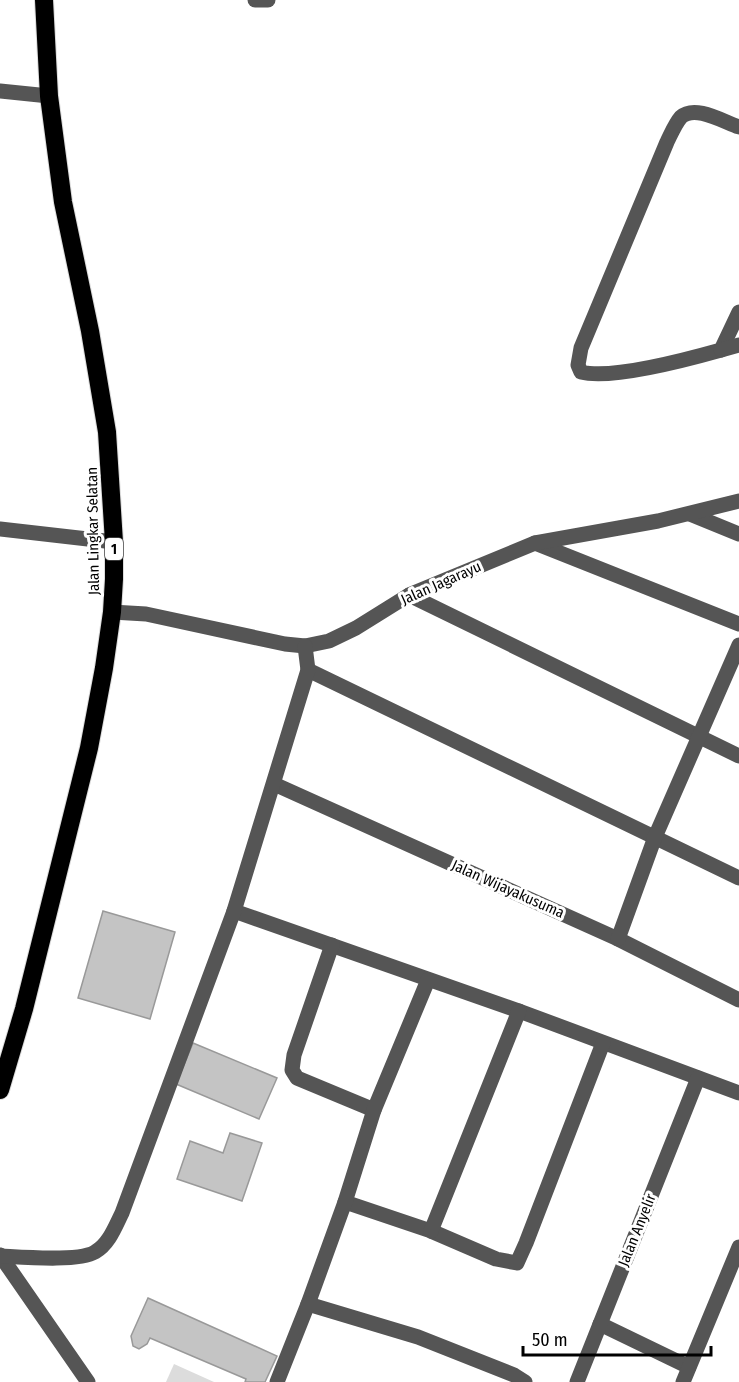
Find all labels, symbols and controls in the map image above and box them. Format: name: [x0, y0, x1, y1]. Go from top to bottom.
street label: Jalan Lingkar Selatan: [83, 467, 103, 595]
road number: 1: [105, 538, 123, 560]
street label: Jalan Jagarayu: [398, 557, 484, 609]
street label: Jalan Wijayakusuma: [449, 856, 567, 922]
street label: Jalan Anyelir: [614, 1190, 660, 1269]
scale bar: [523, 1319, 710, 1357]
text: 50 m: [532, 1329, 568, 1351]

